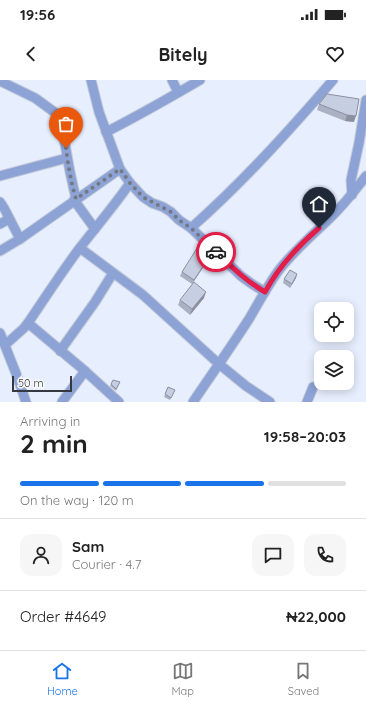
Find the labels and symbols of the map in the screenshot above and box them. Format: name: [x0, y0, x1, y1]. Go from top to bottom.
pin: [49, 107, 83, 148]
pin: [302, 187, 336, 228]
courier: [196, 232, 236, 272]
scale bar: [12, 374, 72, 393]

